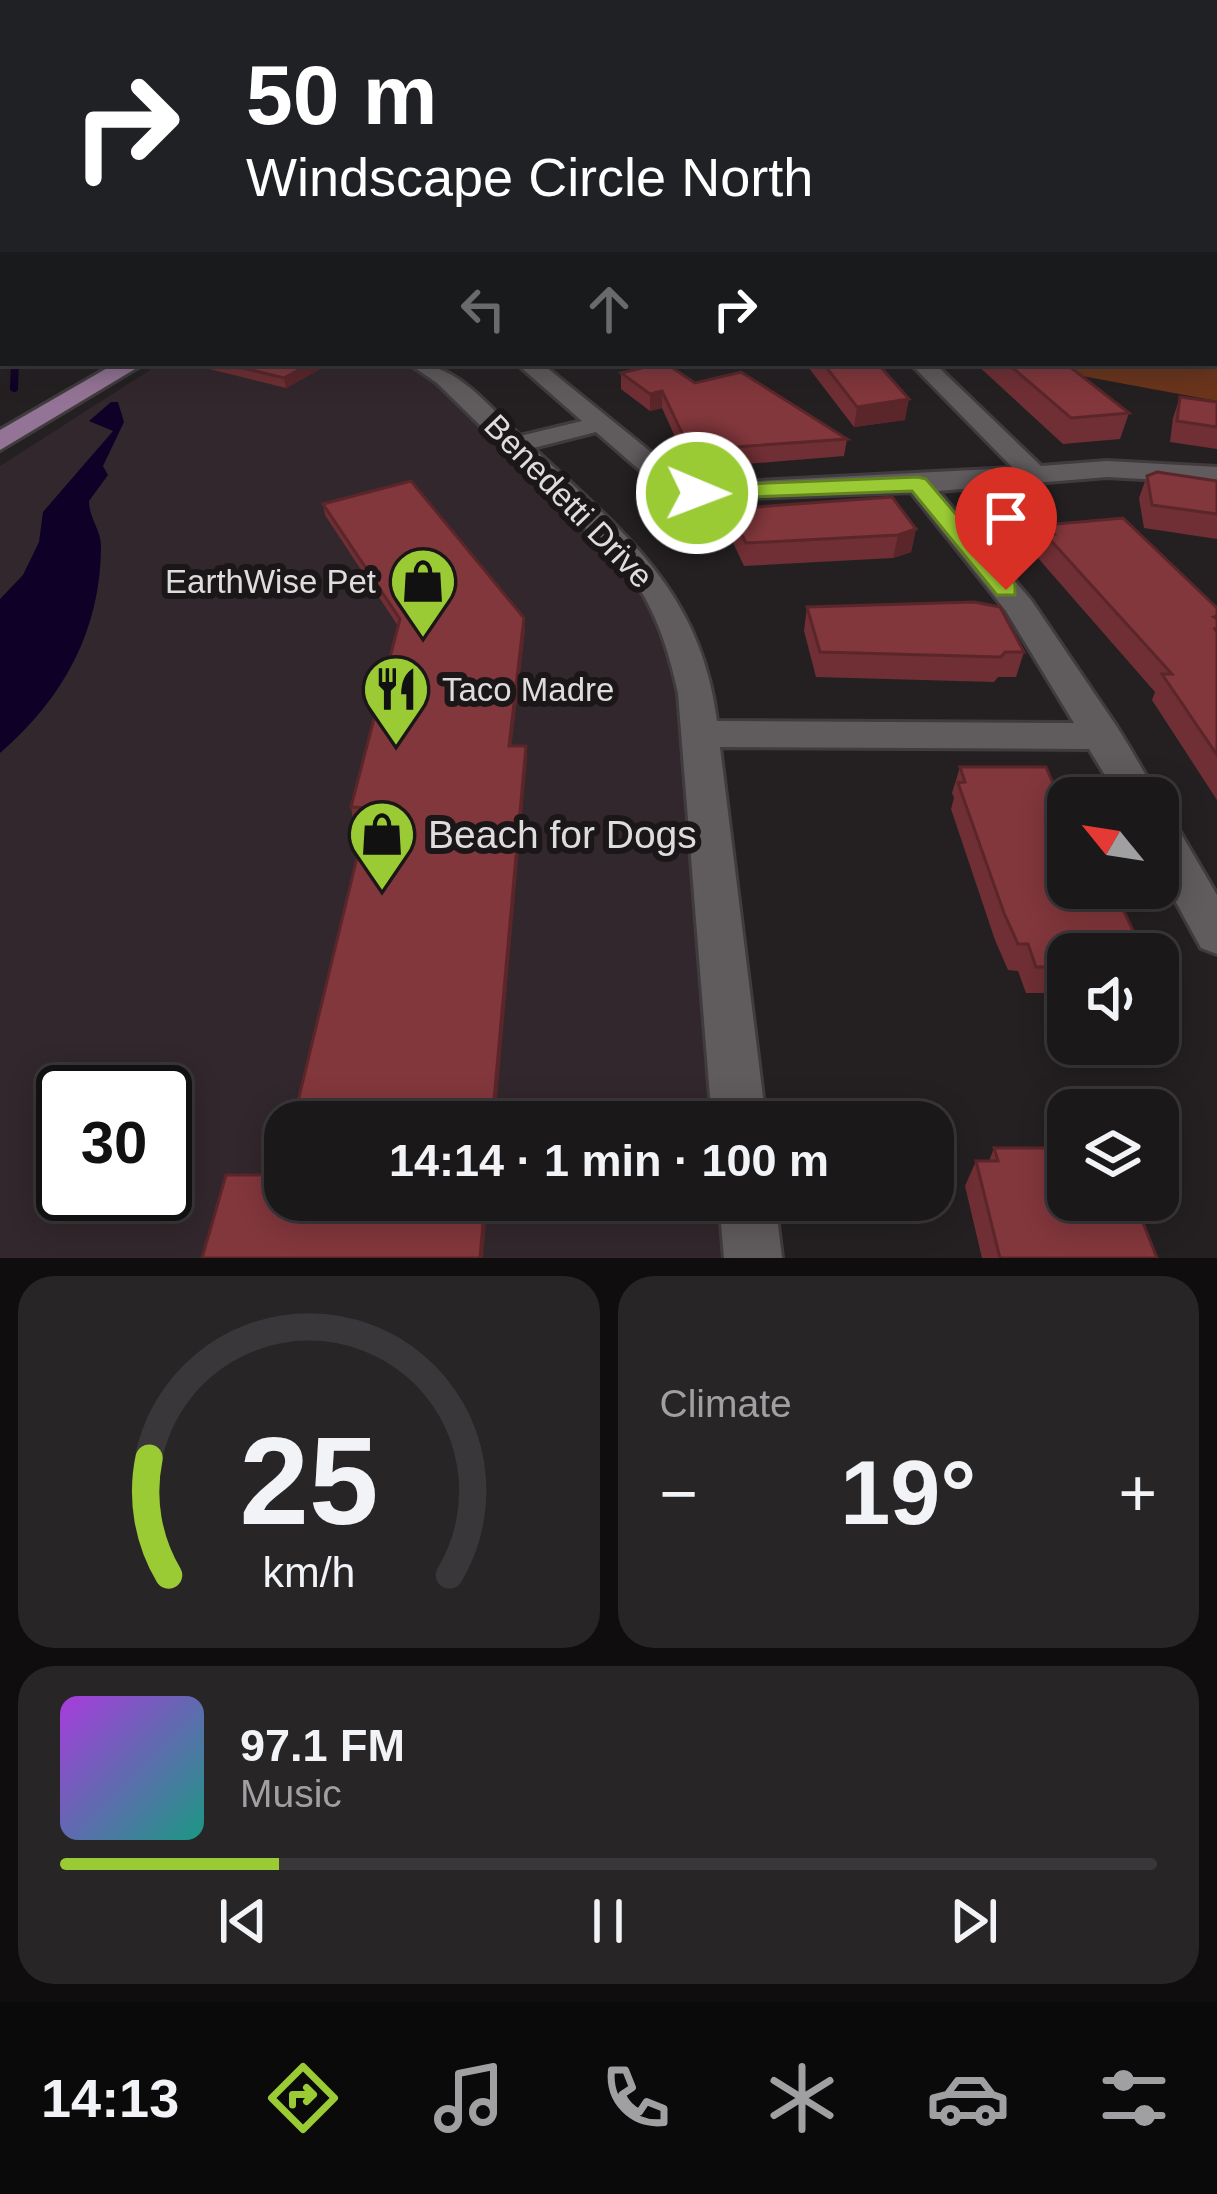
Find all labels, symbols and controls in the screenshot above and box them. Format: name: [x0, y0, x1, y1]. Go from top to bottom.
icon: right: [48, 48, 204, 204]
text: 50 m: [246, 48, 437, 142]
text: Windscape Circle North: [246, 147, 813, 207]
icon: left: [450, 276, 516, 342]
icon: ahead: [576, 276, 642, 342]
icon: right: [702, 276, 768, 342]
street label: Benedetti Drive: [477, 407, 661, 595]
position arrow: [634, 430, 760, 556]
pin: [955, 467, 1057, 590]
icon: arrive: [973, 485, 1039, 551]
shop icon: EarthWise Pet: [388, 546, 458, 640]
place label: EarthWise Pet: [165, 563, 376, 600]
restaurant icon: Taco Madre: [361, 654, 431, 748]
place label: Taco Madre: [442, 671, 614, 708]
north arrow: [1047, 777, 1179, 909]
map controls: [1047, 777, 1179, 1221]
shop icon: Beach for Dogs: [347, 799, 417, 893]
place label: Beach for Dogs: [428, 813, 697, 856]
button: sound: [1047, 933, 1179, 1065]
speed limit sign: 30: [36, 1065, 192, 1221]
button: layers: [1047, 1089, 1179, 1221]
text: 14:14 · 1 min · 100 m: [389, 1135, 829, 1186]
text: Climate: [660, 1382, 792, 1425]
text: 25: [239, 1411, 378, 1550]
text: 19°: [840, 1443, 976, 1543]
text: −: [660, 1456, 698, 1530]
text: +: [1118, 1456, 1157, 1530]
text: km/h: [262, 1548, 355, 1596]
text: 97.1 FM: [240, 1720, 405, 1771]
text: Music: [240, 1772, 342, 1815]
icon: previous: [210, 1888, 276, 1954]
icon: pause: [575, 1888, 641, 1954]
icon: next: [941, 1888, 1007, 1954]
icon: directions: [261, 2056, 345, 2140]
icon: music: [427, 2056, 511, 2140]
icon: phone: [594, 2056, 678, 2140]
icon: climate: [760, 2056, 844, 2140]
icon: car: [926, 2056, 1010, 2140]
icon: filters: [1092, 2056, 1176, 2140]
text: 14:13: [41, 2068, 179, 2128]

